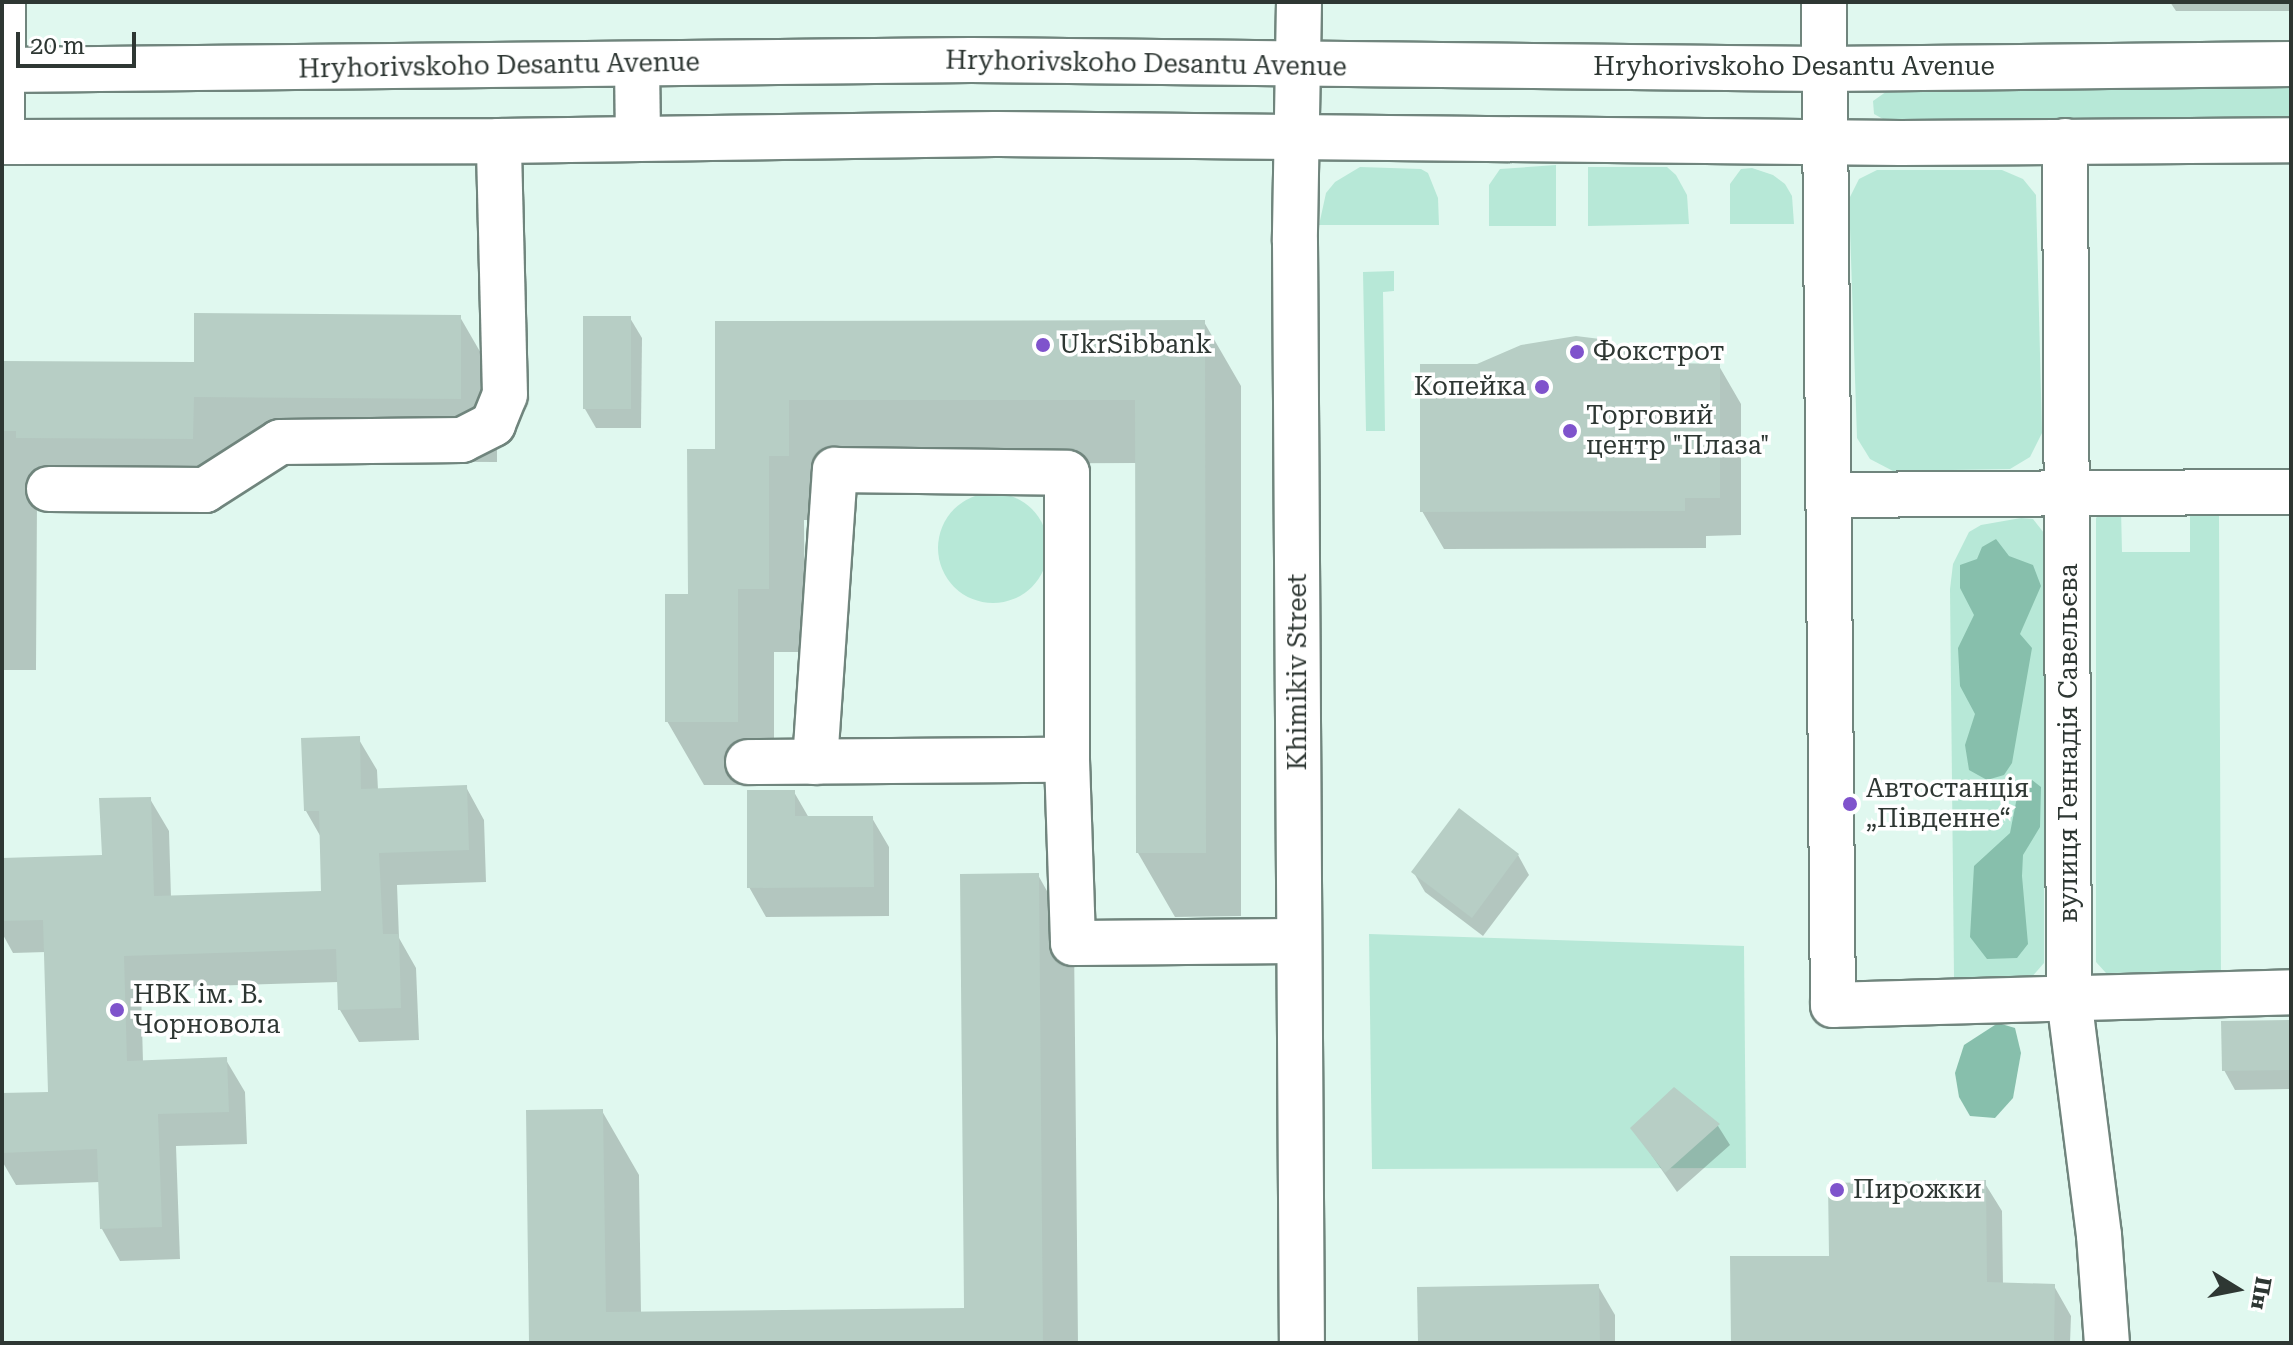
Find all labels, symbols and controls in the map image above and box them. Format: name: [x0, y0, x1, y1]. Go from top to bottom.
scale bar: [20, 16, 140, 66]
text: 20 m: [30, 32, 85, 60]
street label: Hryhorivskoho Desantu Avenue: [945, 45, 1347, 83]
street label: Hryhorivskoho Desantu Avenue: [298, 47, 700, 85]
street label: Hryhorivskoho Desantu Avenue: [1593, 51, 1995, 83]
place label: UkrSibbank: [1059, 329, 1212, 361]
marker: UkrSibbank: [1034, 336, 1052, 354]
place label: Фокстрот: [1593, 336, 1725, 368]
marker: Фокстрот: [1568, 343, 1586, 361]
place label: Копейка: [1414, 371, 1526, 403]
marker: Копейка: [1533, 378, 1551, 396]
place label: Торговий центр "Плаза": [1586, 400, 1770, 462]
marker: Торговий центр "Плаза": [1561, 422, 1579, 440]
street label: вулиця Геннадія Савельєва: [2053, 563, 2085, 923]
street label: Khimikiv Street: [1282, 573, 1314, 771]
place label: Автостанція „Південне“: [1866, 773, 2029, 834]
marker: Автостанція „Південне“: [1841, 795, 1859, 813]
place label: НВК ім. В. Чорновола: [133, 979, 280, 1040]
marker: НВК ім. В. Чорновола: [108, 1001, 126, 1019]
place label: Пирожки: [1853, 1174, 1982, 1206]
marker: Пирожки: [1828, 1181, 1846, 1199]
north arrow: [2197, 1249, 2277, 1329]
text: Пн: [2246, 1275, 2276, 1312]

